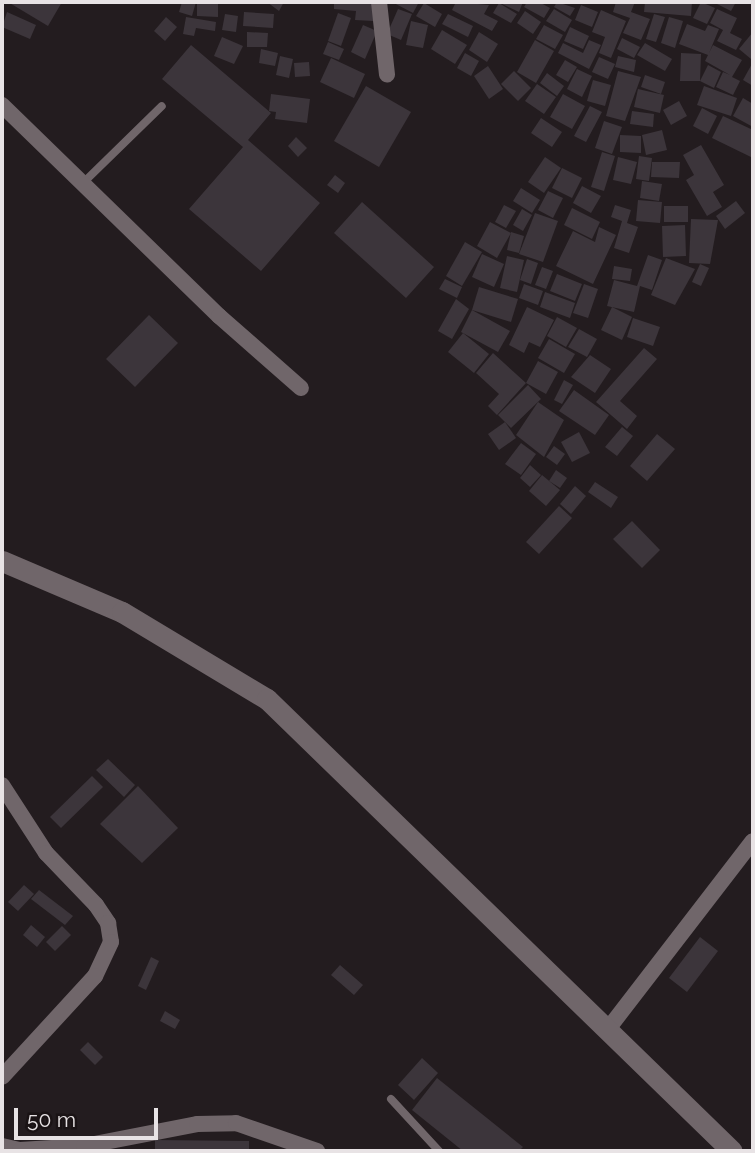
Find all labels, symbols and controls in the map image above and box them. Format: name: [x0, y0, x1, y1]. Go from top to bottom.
scale bar: [18, 1094, 161, 1138]
text: 50 m: [27, 1107, 76, 1132]

